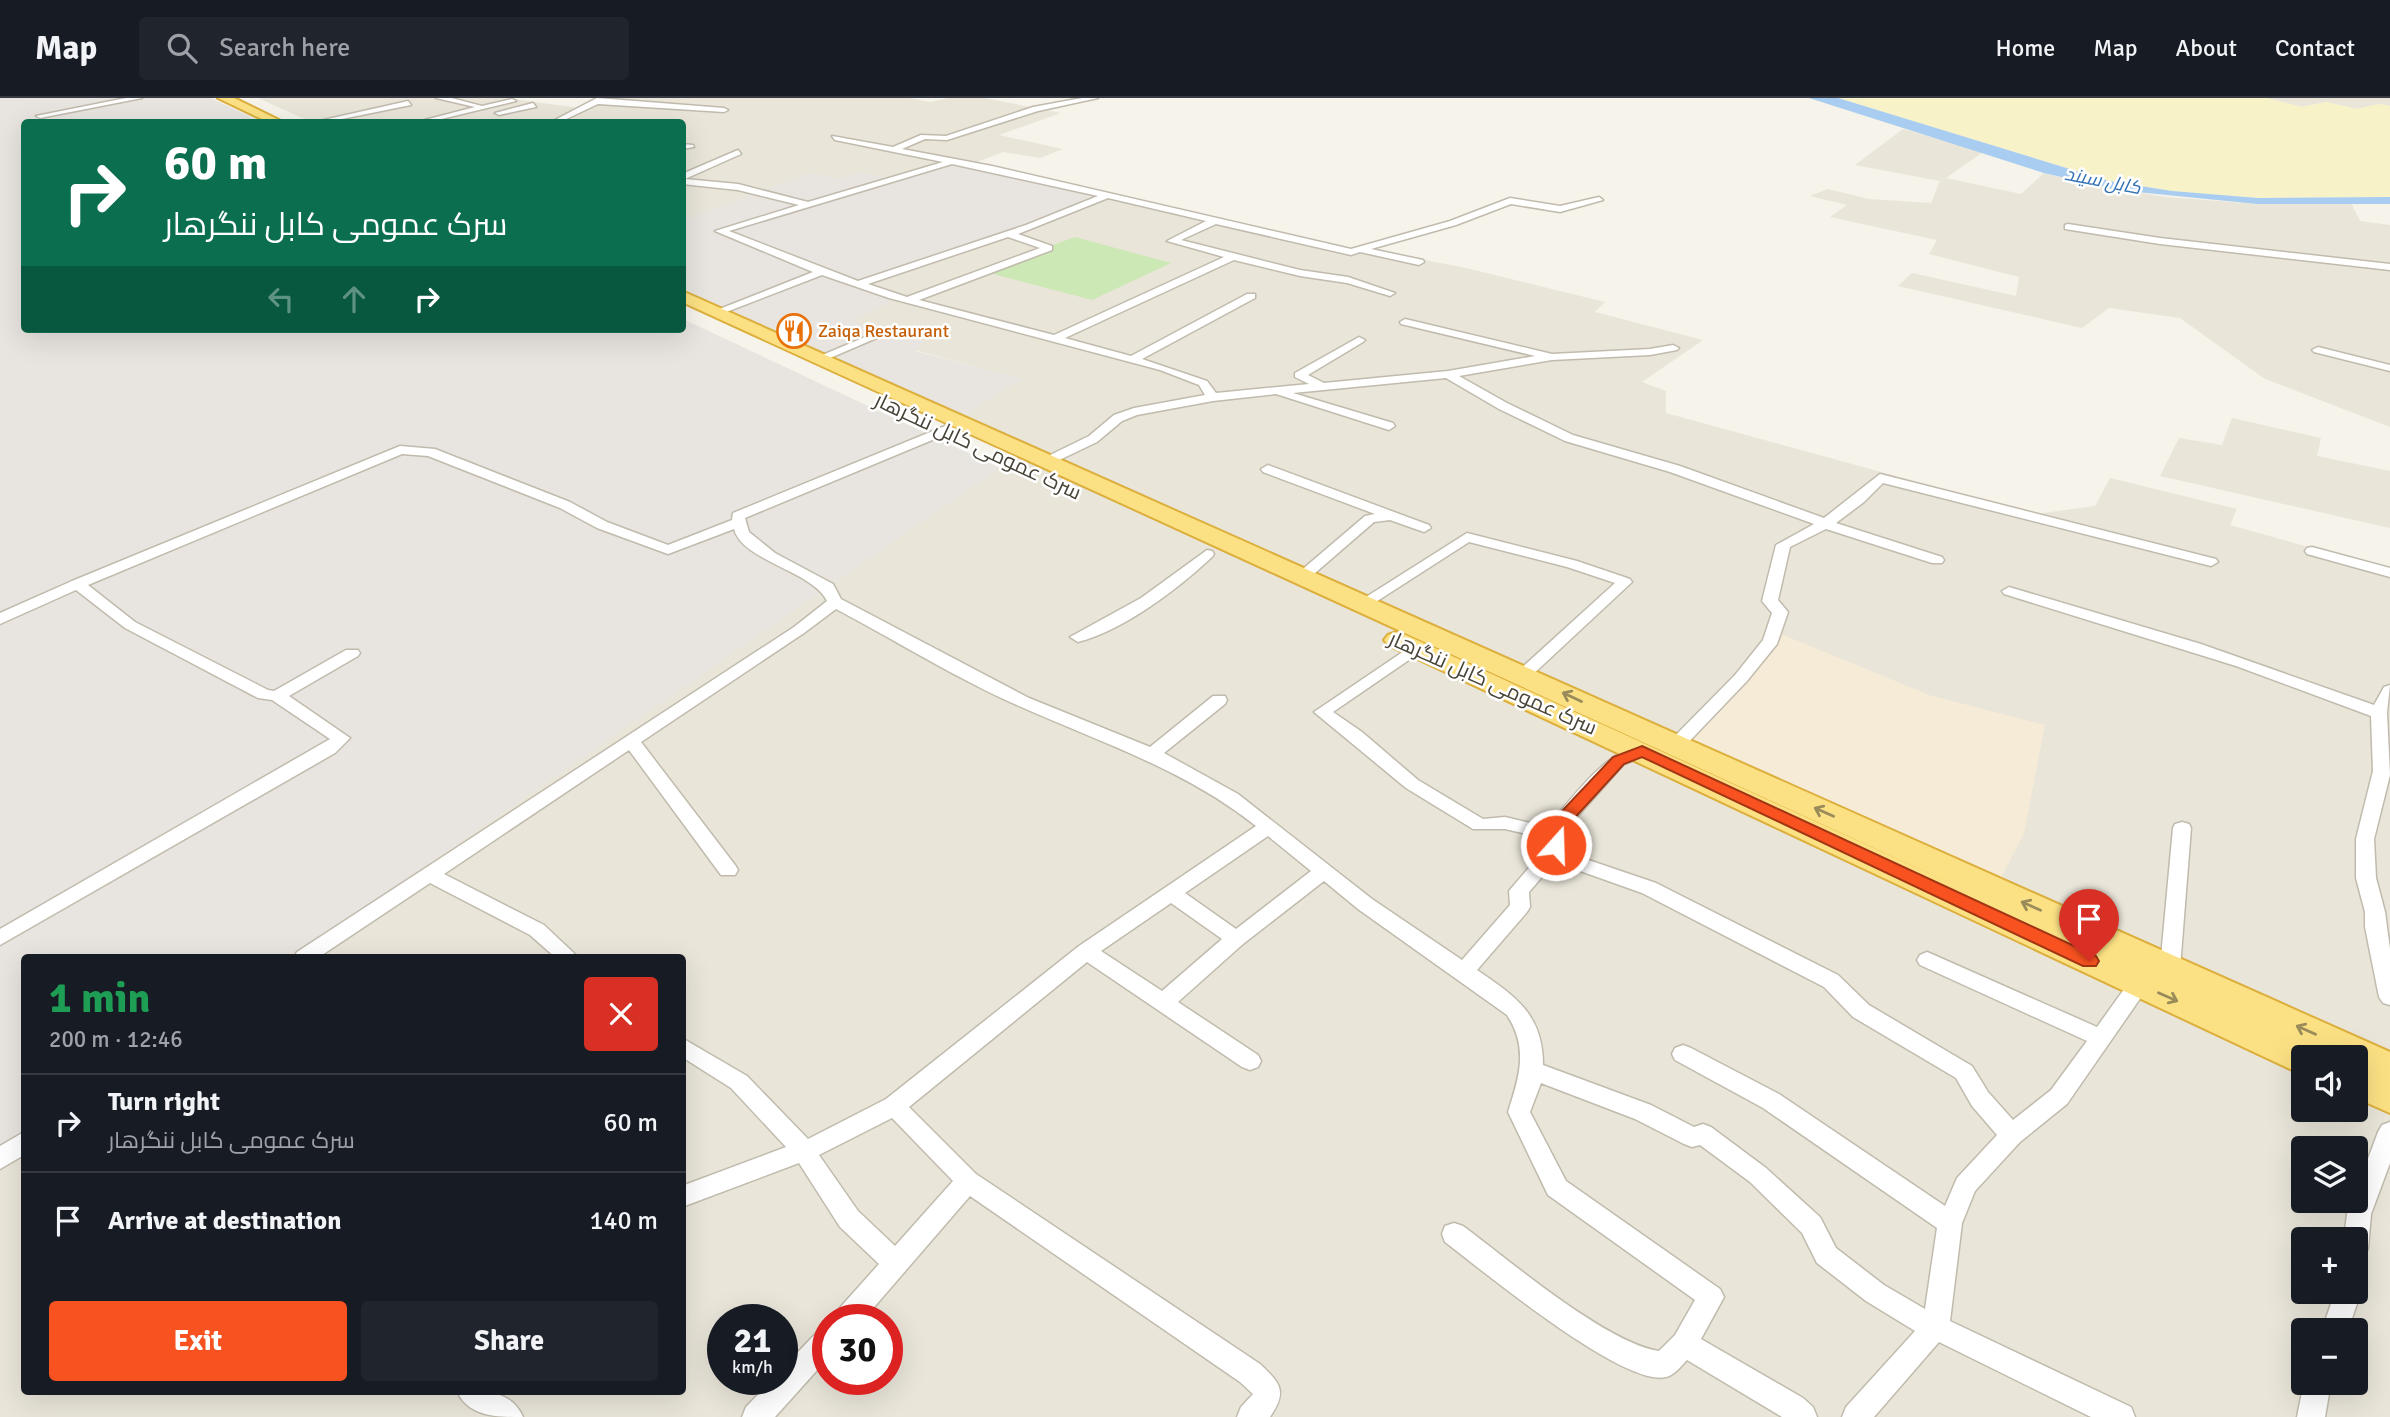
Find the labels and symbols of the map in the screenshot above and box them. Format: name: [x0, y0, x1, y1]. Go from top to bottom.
water label: کابل سيند: [2063, 162, 2143, 200]
restaurant icon: Zaiqa Restaurant: [775, 312, 813, 350]
place label: Zaiqa Restaurant: [818, 320, 949, 342]
street label: سرک عمومی کابل ننگرهار: [869, 386, 1086, 505]
street label: سرک عمومی کابل ننگرهار: [1384, 625, 1601, 741]
one-way arrow: [1562, 690, 1584, 703]
one-way arrow: [1814, 805, 1835, 818]
position arrow: [1519, 808, 1593, 882]
pin: [2059, 889, 2119, 961]
one-way arrow: [2021, 899, 2042, 912]
one-way arrow: [2157, 991, 2178, 1004]
one-way arrow: [2295, 1023, 2317, 1036]
speed limit sign: 30: [812, 1304, 903, 1395]

